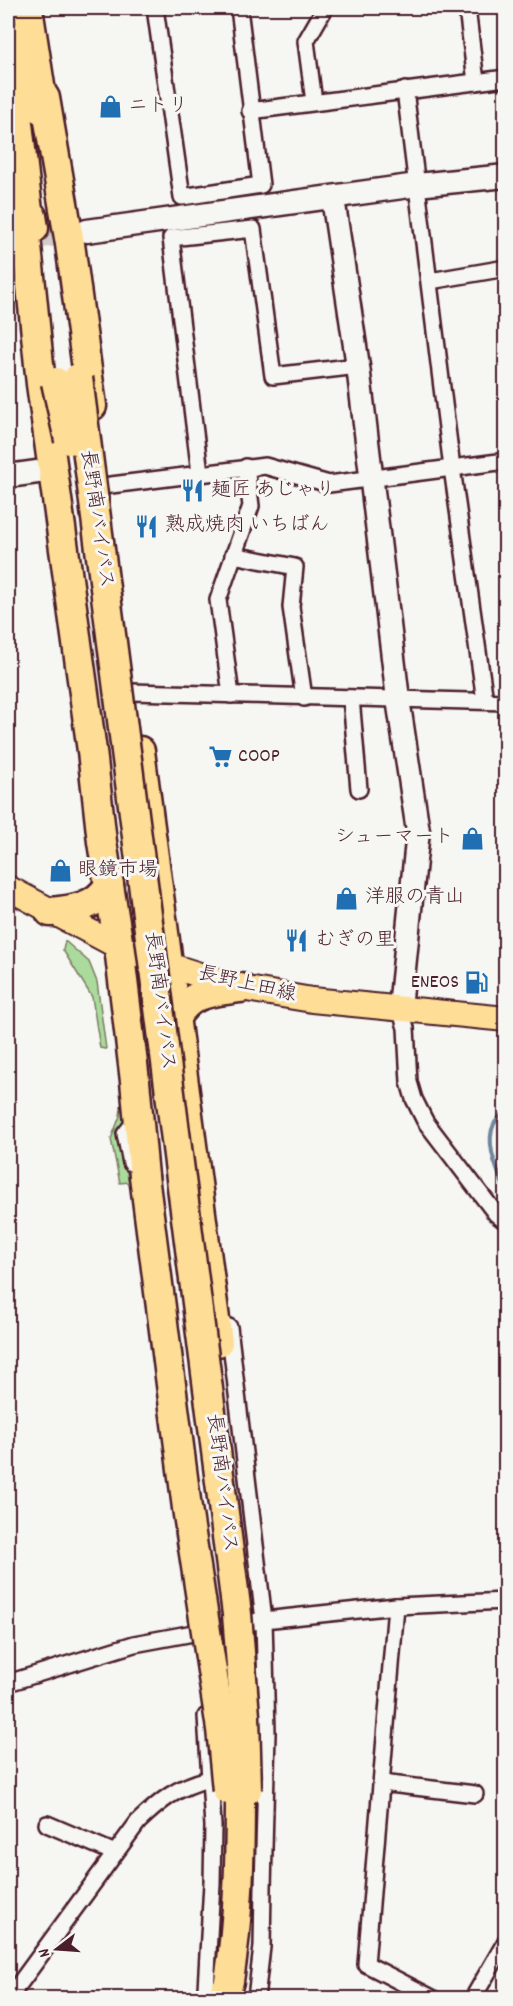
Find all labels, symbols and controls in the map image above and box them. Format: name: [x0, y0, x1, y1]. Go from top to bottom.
place label: ニトリ: [128, 93, 188, 121]
shop icon: ニトリ: [97, 94, 123, 120]
street label: 長野南バイパス: [72, 448, 120, 590]
place label: 麺匠 あじゃり: [211, 477, 336, 505]
restaurant icon: 麺匠 あじゃり: [180, 478, 206, 504]
place label: 熟成焼肉 いちばん: [165, 512, 330, 540]
restaurant icon: 熟成焼肉 いちばん: [134, 513, 160, 539]
place label: COOP: [238, 743, 280, 771]
supermarket icon: COOP: [207, 744, 233, 770]
place label: シューマート: [335, 824, 454, 852]
shop icon: シューマート: [459, 825, 485, 851]
place label: 眼鏡市場: [78, 857, 158, 885]
shop icon: 眼鏡市場: [47, 858, 73, 884]
place label: 洋服の青山: [365, 884, 465, 912]
shop icon: 洋服の青山: [334, 885, 360, 911]
place label: むぎの里: [315, 927, 395, 955]
restaurant icon: むぎの里: [284, 928, 310, 954]
street label: 長野南バイパス: [137, 930, 181, 1072]
street label: 長野上田線: [195, 960, 299, 1010]
place label: ENEOS: [411, 969, 459, 997]
fuel station icon: ENEOS: [464, 970, 490, 996]
street label: 長野南バイパス: [199, 1412, 243, 1554]
north arrow: [27, 1919, 87, 1979]
text: N: [33, 1945, 57, 1960]

